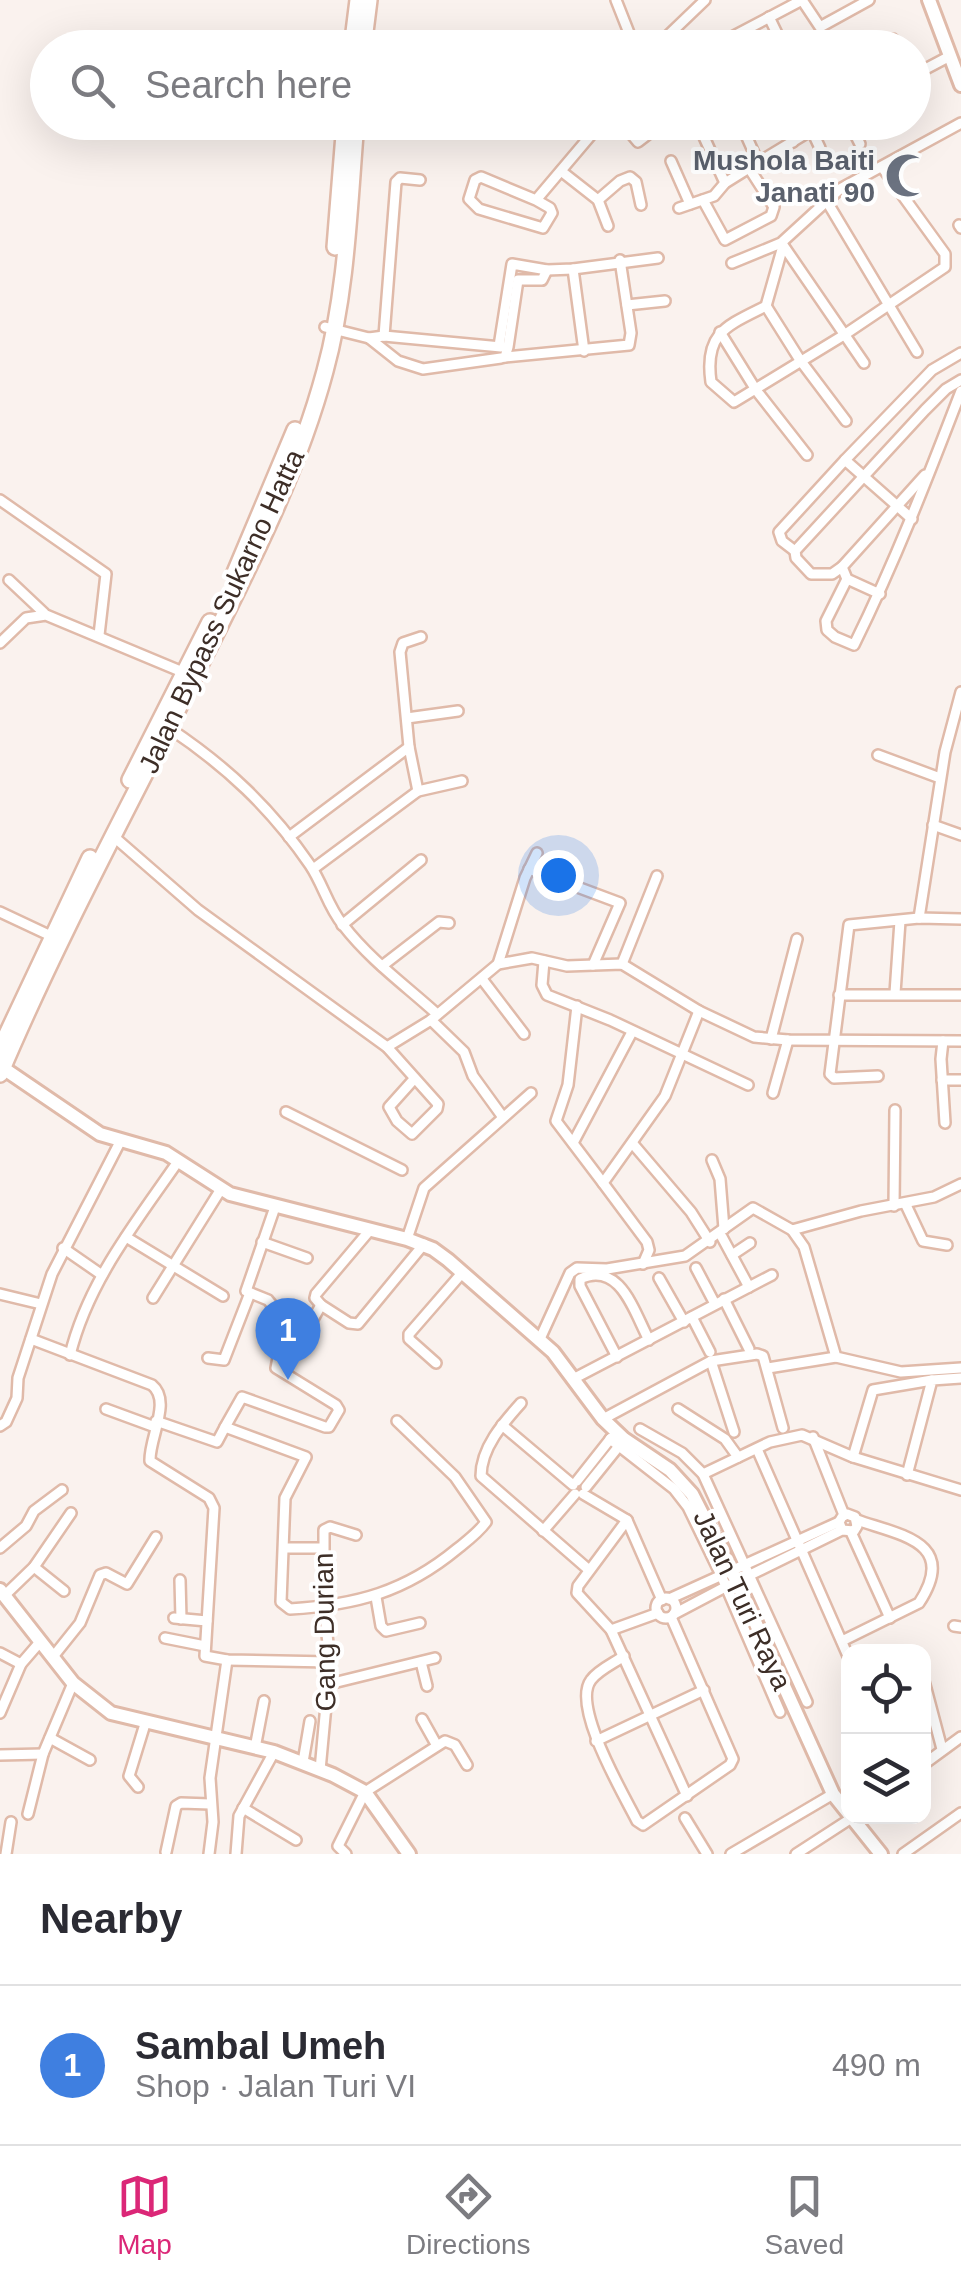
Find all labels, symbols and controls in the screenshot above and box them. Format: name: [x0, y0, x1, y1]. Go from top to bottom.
search box: [30, 30, 931, 140]
icon: search: [65, 58, 120, 113]
text: Search here: [145, 64, 352, 106]
place label: Mushola Baiti Janati 90: [693, 145, 875, 208]
mosque icon: Mushola Baiti Janati 90: [884, 152, 932, 200]
street label: Jalan Bypass Sukarno Hatta: [133, 444, 310, 778]
your location: [533, 850, 584, 901]
pin: 1: [256, 1298, 320, 1380]
street label: Jalan Turi Raya: [687, 1506, 798, 1695]
street label: Gang Durian: [308, 1552, 341, 1712]
map controls: [841, 1644, 931, 1824]
button: locate: [841, 1644, 931, 1734]
button: layers: [841, 1734, 931, 1824]
text: Nearby: [40, 1895, 182, 1942]
text: Sambal Umeh: [135, 2025, 386, 2067]
text: 1: [64, 2047, 81, 2083]
text: 490 m: [832, 2047, 921, 2083]
text: Shop · Jalan Turi VI: [135, 2068, 416, 2104]
tab: Map: [117, 2169, 172, 2261]
tab: Directions: [406, 2169, 531, 2261]
tab: Saved: [765, 2169, 844, 2261]

